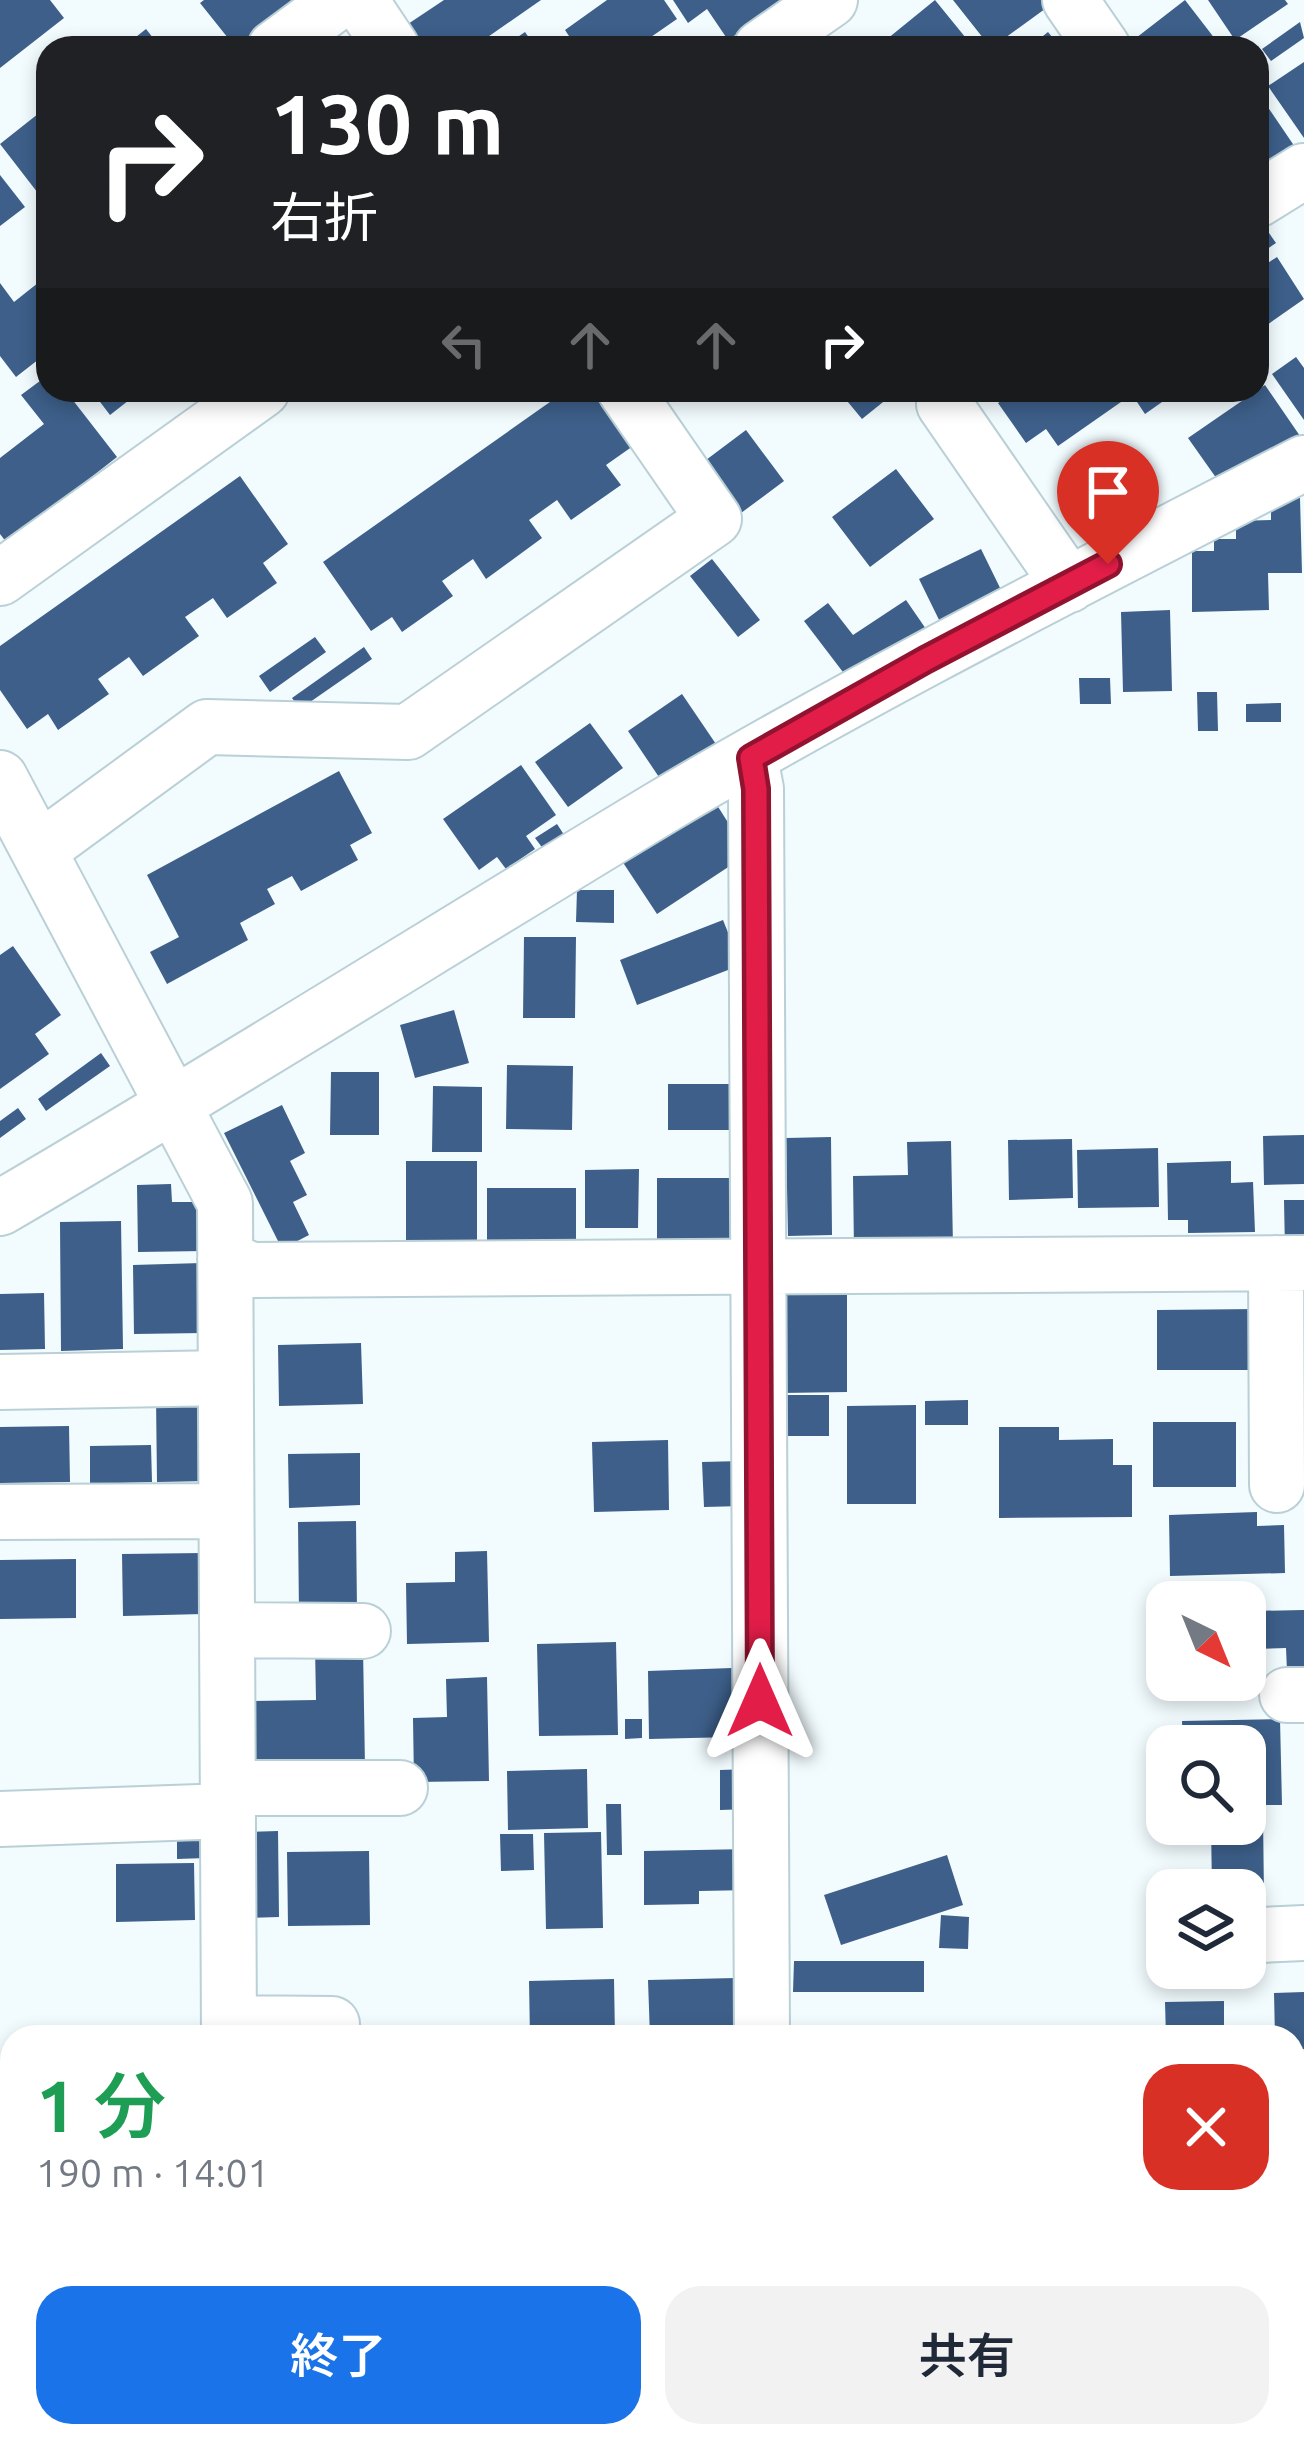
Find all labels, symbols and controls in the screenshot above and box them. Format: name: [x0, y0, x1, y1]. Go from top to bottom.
text: 130 m: [270, 76, 504, 170]
icon: right: [72, 84, 228, 240]
text: 右折: [270, 187, 378, 247]
icon: left: [431, 312, 497, 378]
icon: ahead: [557, 312, 623, 378]
icon: ahead: [683, 312, 749, 378]
icon: right: [809, 312, 875, 378]
pin: [1057, 441, 1159, 564]
icon: arrive: [1075, 459, 1141, 525]
north arrow: [1146, 1581, 1266, 1701]
map controls: [1146, 1581, 1266, 1989]
position arrow: [697, 1638, 823, 1764]
button: search: [1146, 1725, 1266, 1845]
button: layers: [1146, 1869, 1266, 1989]
button: close: [1143, 2064, 1269, 2190]
text: 1 分: [36, 2065, 166, 2146]
text: 190 m · 14:01: [36, 2151, 270, 2194]
button: 終了: [36, 2286, 641, 2424]
button: 共有: [665, 2286, 1269, 2424]

